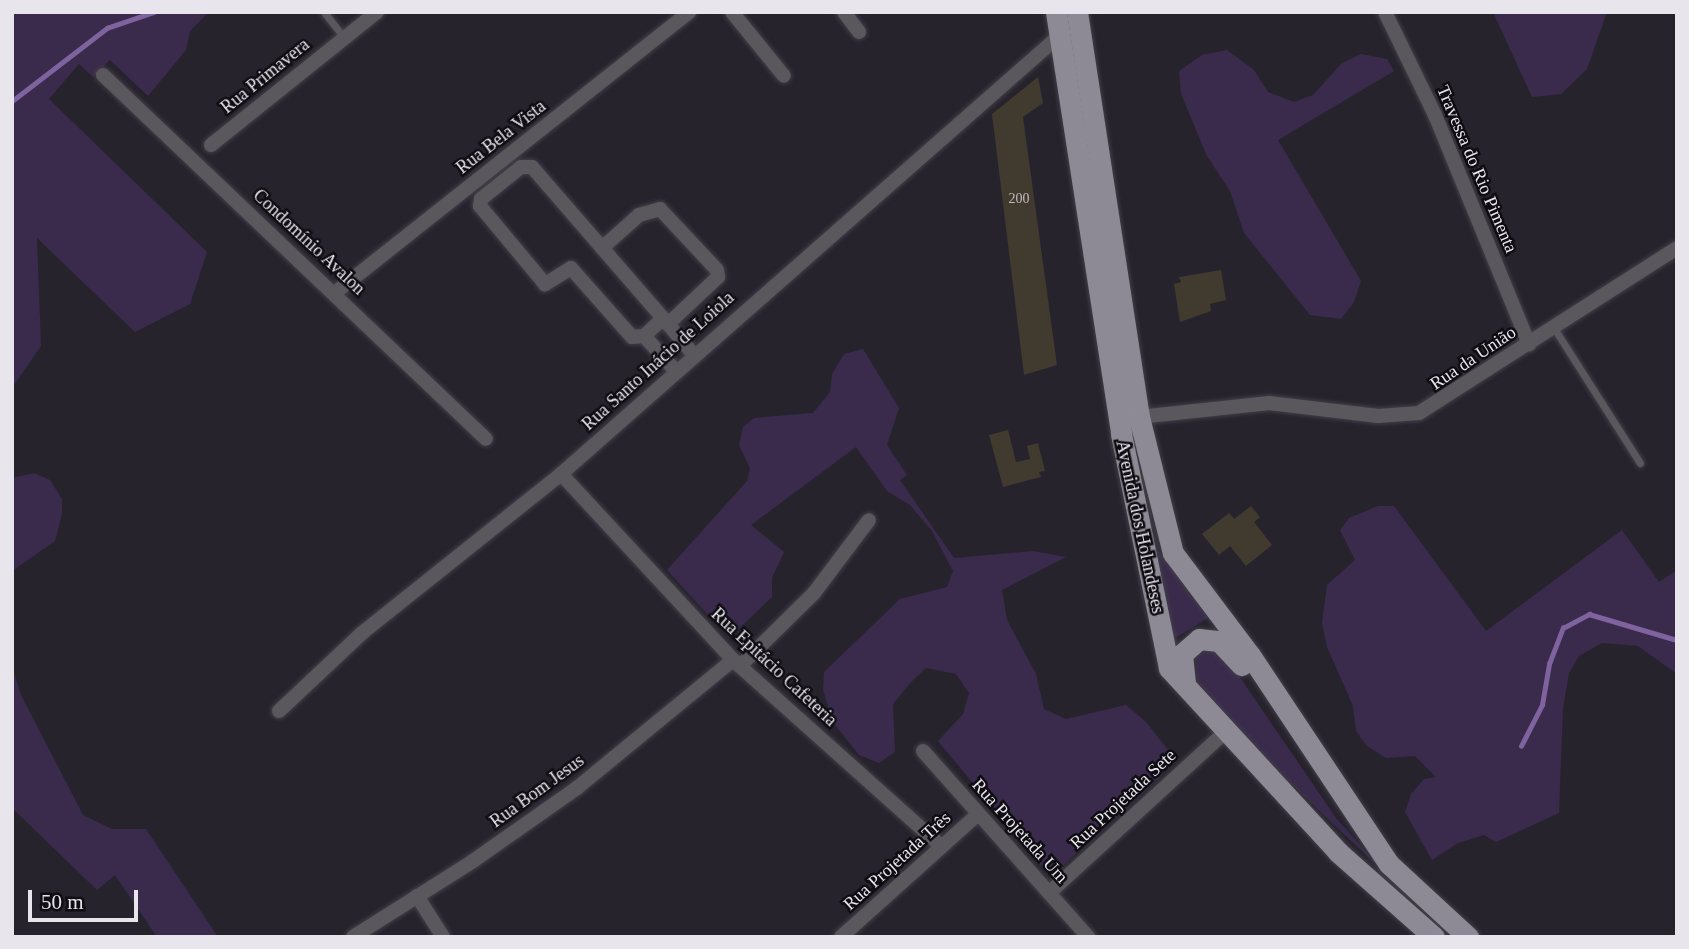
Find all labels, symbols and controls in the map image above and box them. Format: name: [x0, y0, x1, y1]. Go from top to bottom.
street label: Rua Primavera: [216, 34, 314, 118]
street label: Travessa do Rio Pimenta: [1432, 82, 1522, 256]
street label: Rua Bela Vista: [452, 95, 550, 179]
street label: Condomínio Avalon: [248, 184, 370, 300]
house number: 200: [1009, 191, 1030, 207]
street label: Rua Santo Inácio de Loiola: [578, 287, 738, 435]
street label: Rua da União: [1426, 321, 1520, 395]
street label: Avenida dos Holandeses: [1111, 438, 1169, 616]
street label: Rua Epitácio Cafeteria: [707, 603, 841, 731]
street label: Rua Projetada Sete: [1066, 744, 1180, 854]
street label: Rua Bom Jesus: [486, 750, 588, 832]
street label: Rua Projetada Um: [967, 774, 1073, 888]
street label: Rua Projetada Três: [839, 807, 955, 915]
scale bar: [32, 876, 142, 920]
text: 50 m: [41, 890, 84, 914]

